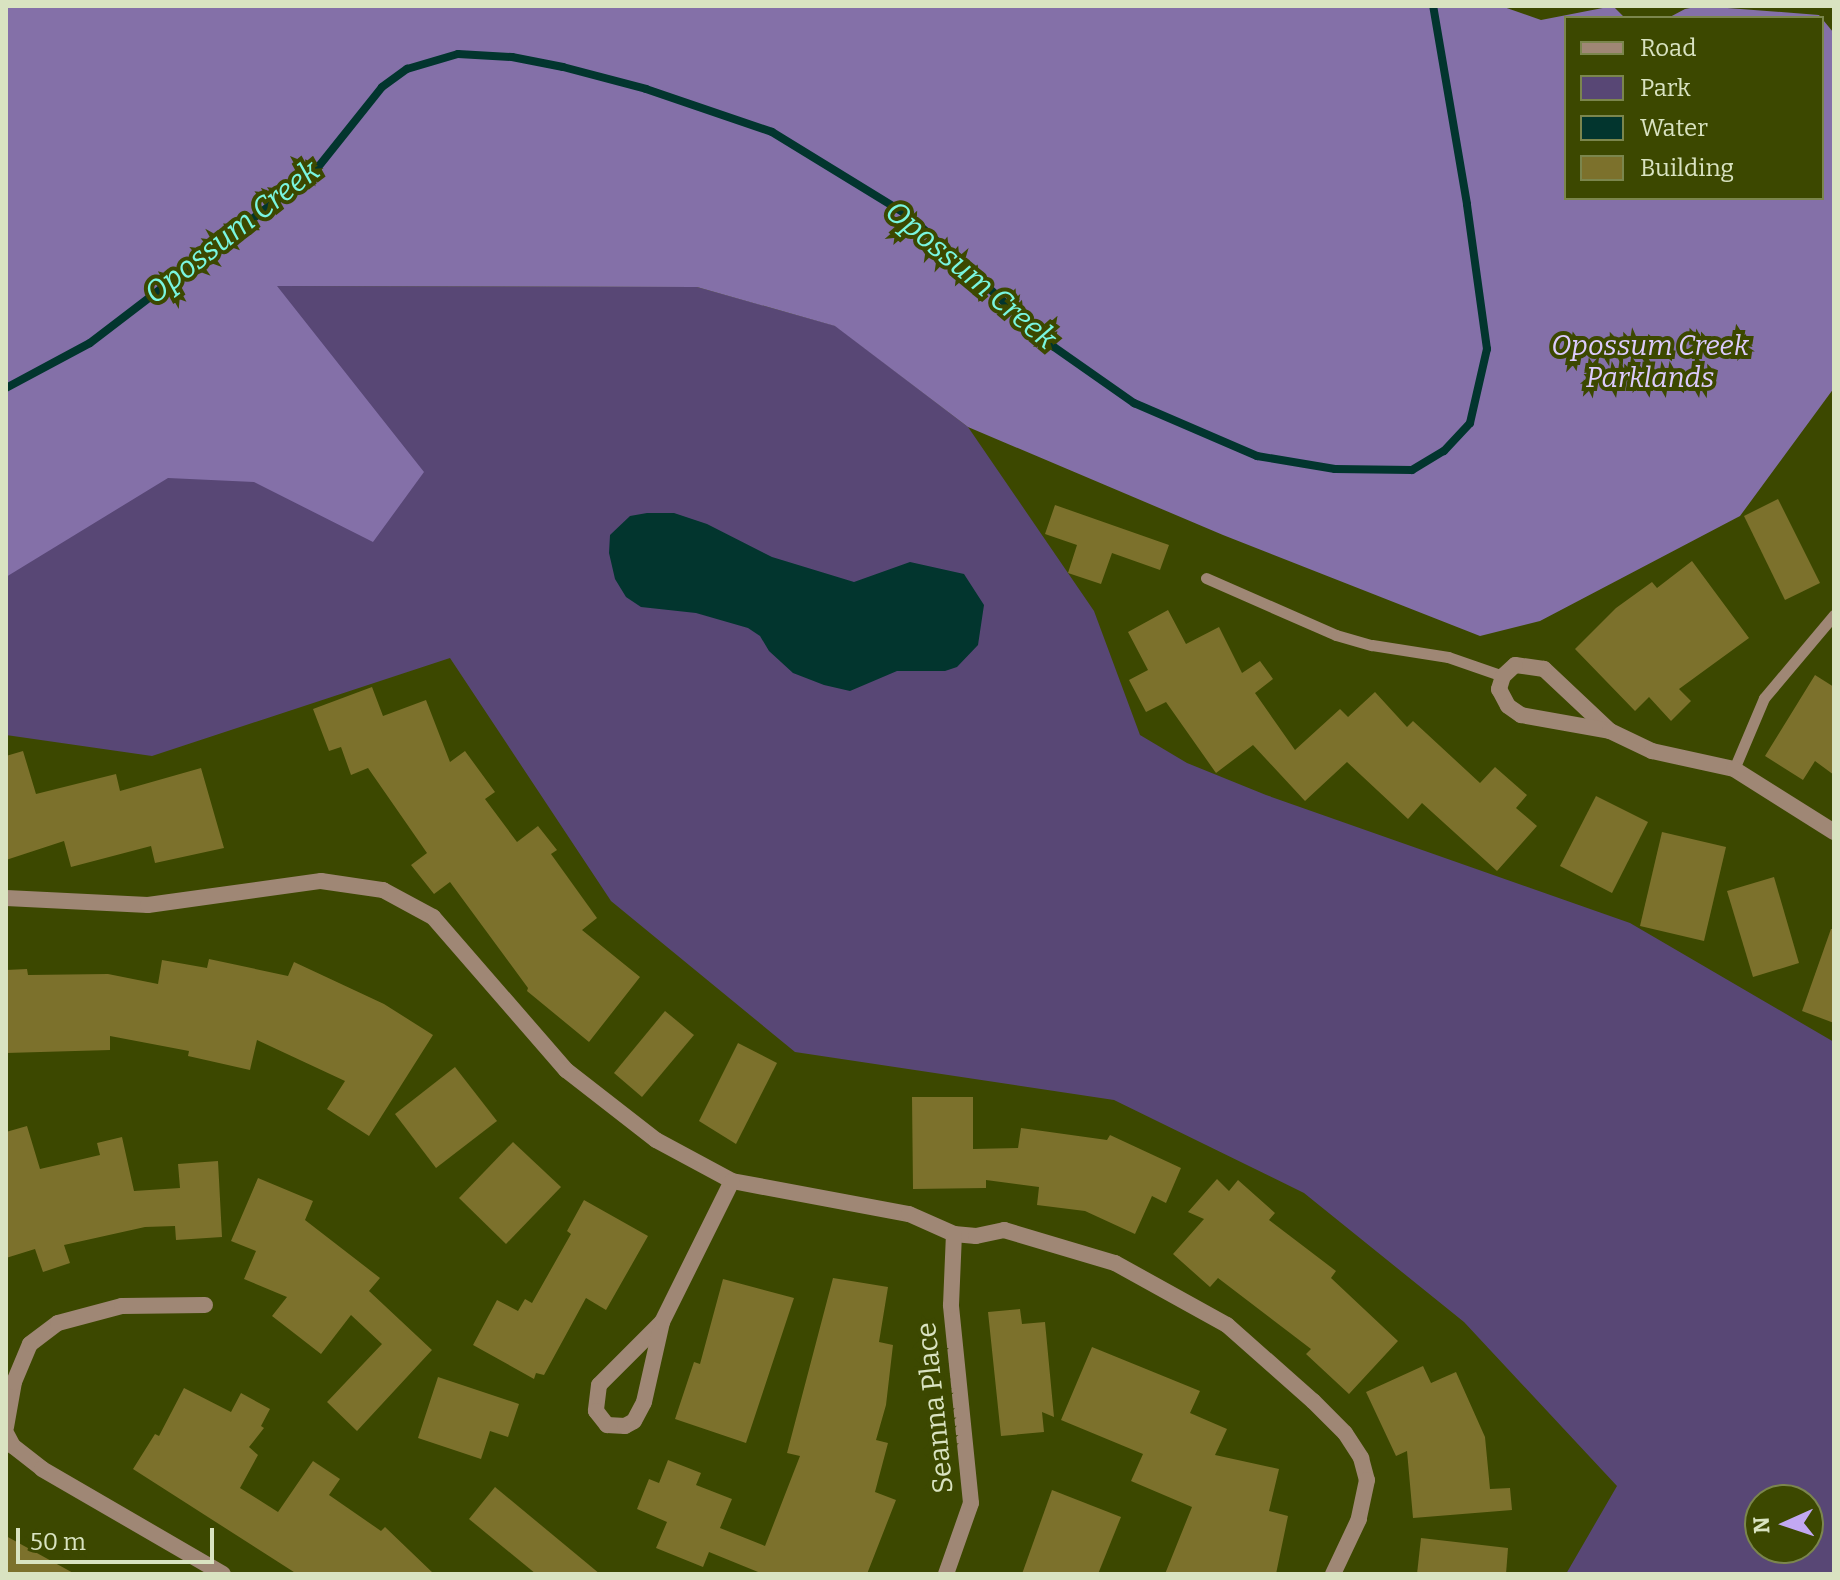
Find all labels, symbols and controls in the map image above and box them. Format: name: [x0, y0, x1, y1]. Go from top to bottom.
legend: [1564, 16, 1824, 200]
text: Road: [1640, 34, 1696, 62]
text: Park: [1640, 74, 1691, 102]
text: Water: [1640, 114, 1708, 142]
water label: Opossum Creek: [137, 153, 327, 311]
text: Building: [1640, 154, 1734, 182]
water label: Opossum Creek: [878, 193, 1064, 357]
park label: Opossum Creek Parklands: [1551, 329, 1749, 395]
street label: Seanna Place: [909, 1321, 961, 1495]
north arrow: [1744, 1484, 1824, 1564]
scale bar: [20, 1512, 218, 1562]
text: N: [1748, 1516, 1775, 1534]
text: 50 m: [30, 1528, 86, 1556]

